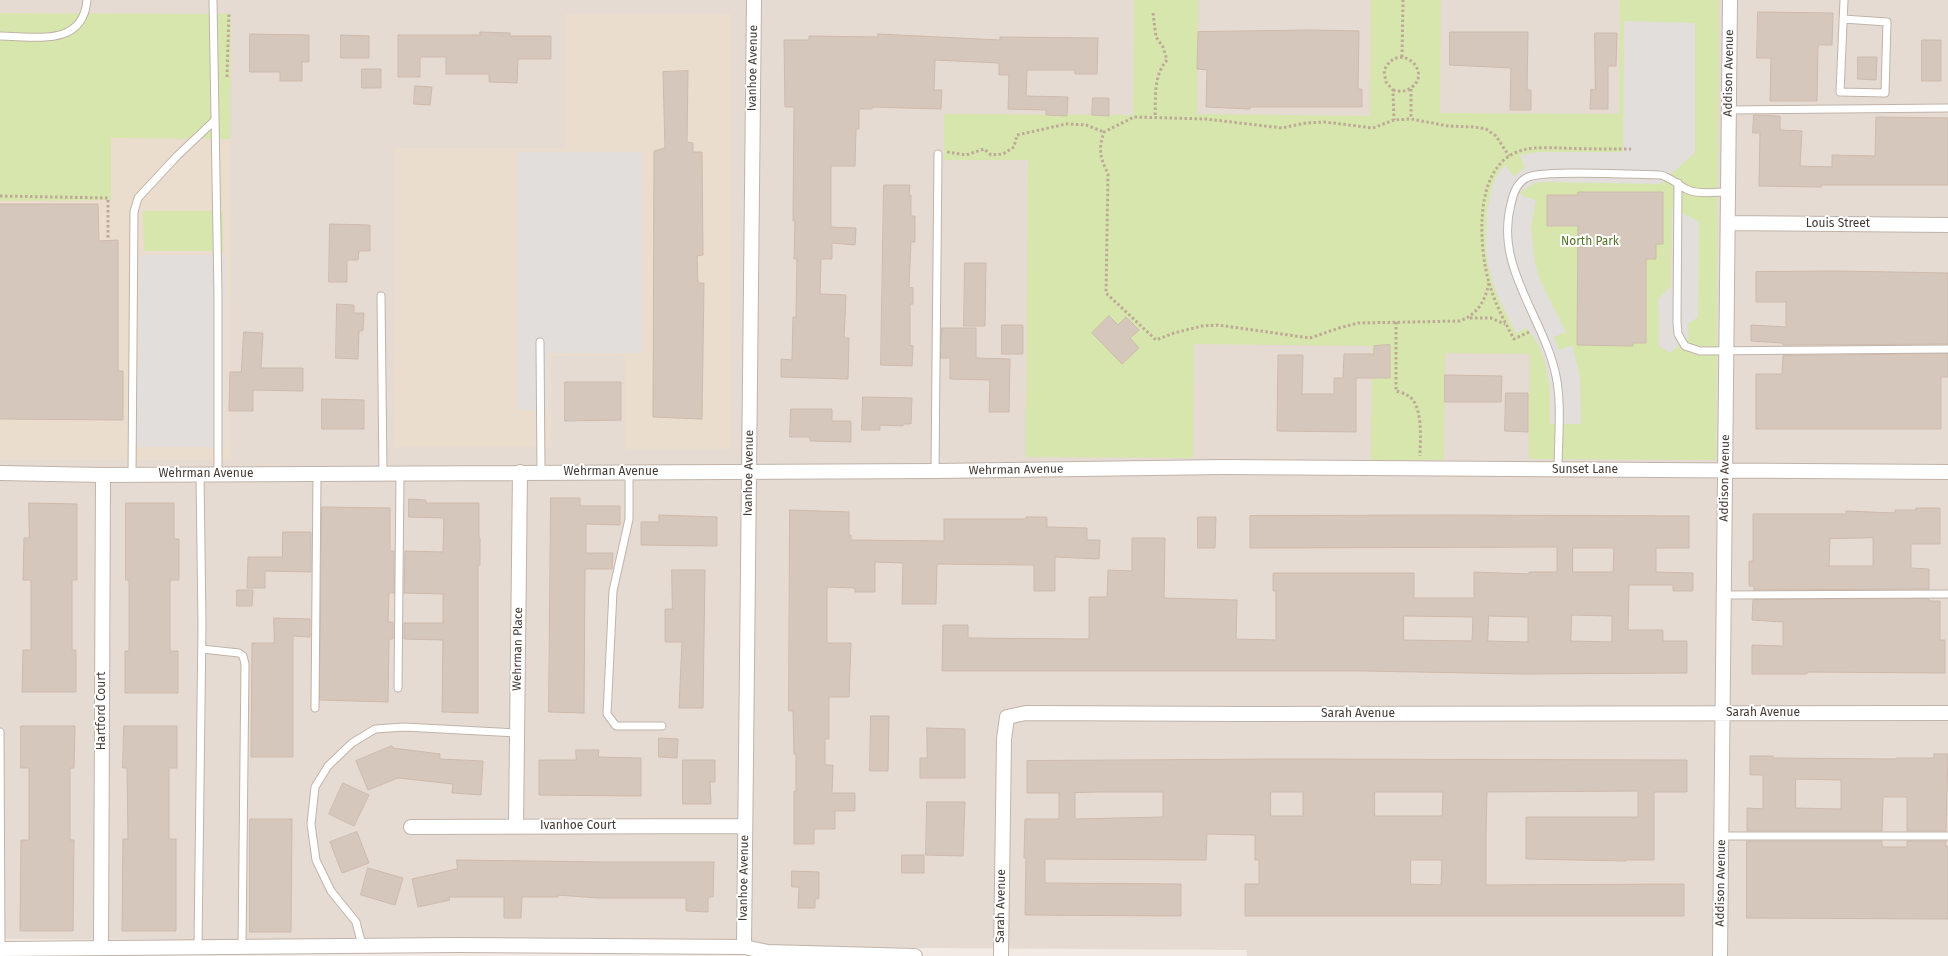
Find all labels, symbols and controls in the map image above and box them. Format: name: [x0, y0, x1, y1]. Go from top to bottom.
street label: Ivanhoe Avenue: [745, 25, 761, 111]
street label: Addison Avenue: [1721, 29, 1737, 117]
street label: Louis Street: [1806, 217, 1870, 231]
park label: North Park: [1561, 235, 1619, 249]
street label: Ivanhoe Avenue: [741, 430, 757, 516]
street label: Addison Avenue: [1717, 434, 1733, 522]
street label: Wehrman Avenue: [968, 462, 1064, 478]
street label: Sunset Lane: [1552, 463, 1618, 477]
street label: Wehrman Avenue: [564, 465, 658, 479]
street label: Wehrman Avenue: [159, 467, 253, 481]
street label: Wehrman Place: [510, 607, 526, 691]
street label: Hartford Court: [95, 672, 109, 750]
street label: Sarah Avenue: [1726, 706, 1800, 720]
street label: Sarah Avenue: [1321, 707, 1395, 721]
street label: Ivanhoe Court: [540, 819, 616, 833]
street label: Ivanhoe Avenue: [736, 835, 752, 921]
street label: Addison Avenue: [1713, 839, 1729, 927]
street label: Sarah Avenue: [993, 869, 1009, 943]

